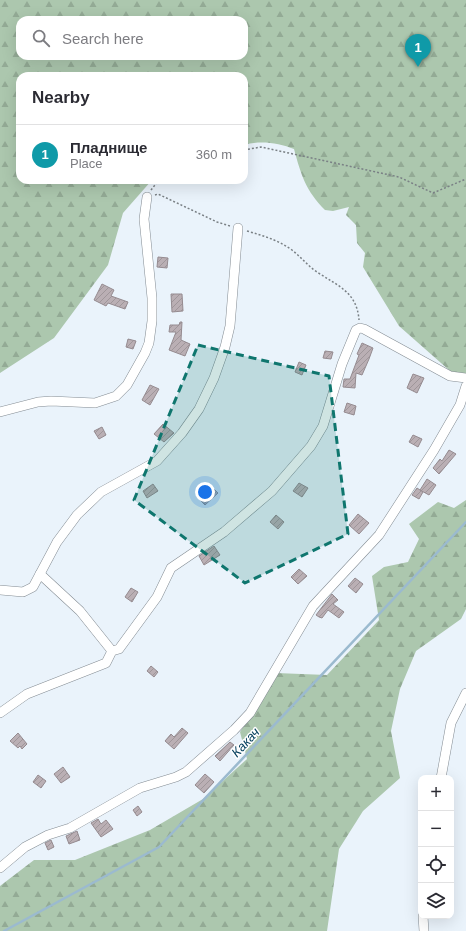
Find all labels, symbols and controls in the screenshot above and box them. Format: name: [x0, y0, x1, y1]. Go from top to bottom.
search box: [16, 16, 248, 60]
icon: search: [30, 27, 52, 49]
text: Search here: [62, 30, 144, 47]
pin: 1: [405, 34, 431, 67]
text: Nearby: [32, 88, 90, 107]
text: Пладнище: [70, 139, 147, 156]
text: 1: [41, 147, 49, 162]
text: 360 m: [196, 147, 232, 162]
text: Place: [70, 156, 103, 171]
your location: [195, 482, 215, 502]
water label: Какач: [228, 725, 263, 760]
map controls: [418, 775, 454, 919]
button: +: [418, 775, 454, 811]
button: −: [418, 811, 454, 847]
button: locate: [418, 847, 454, 883]
button: layers: [418, 883, 454, 919]

